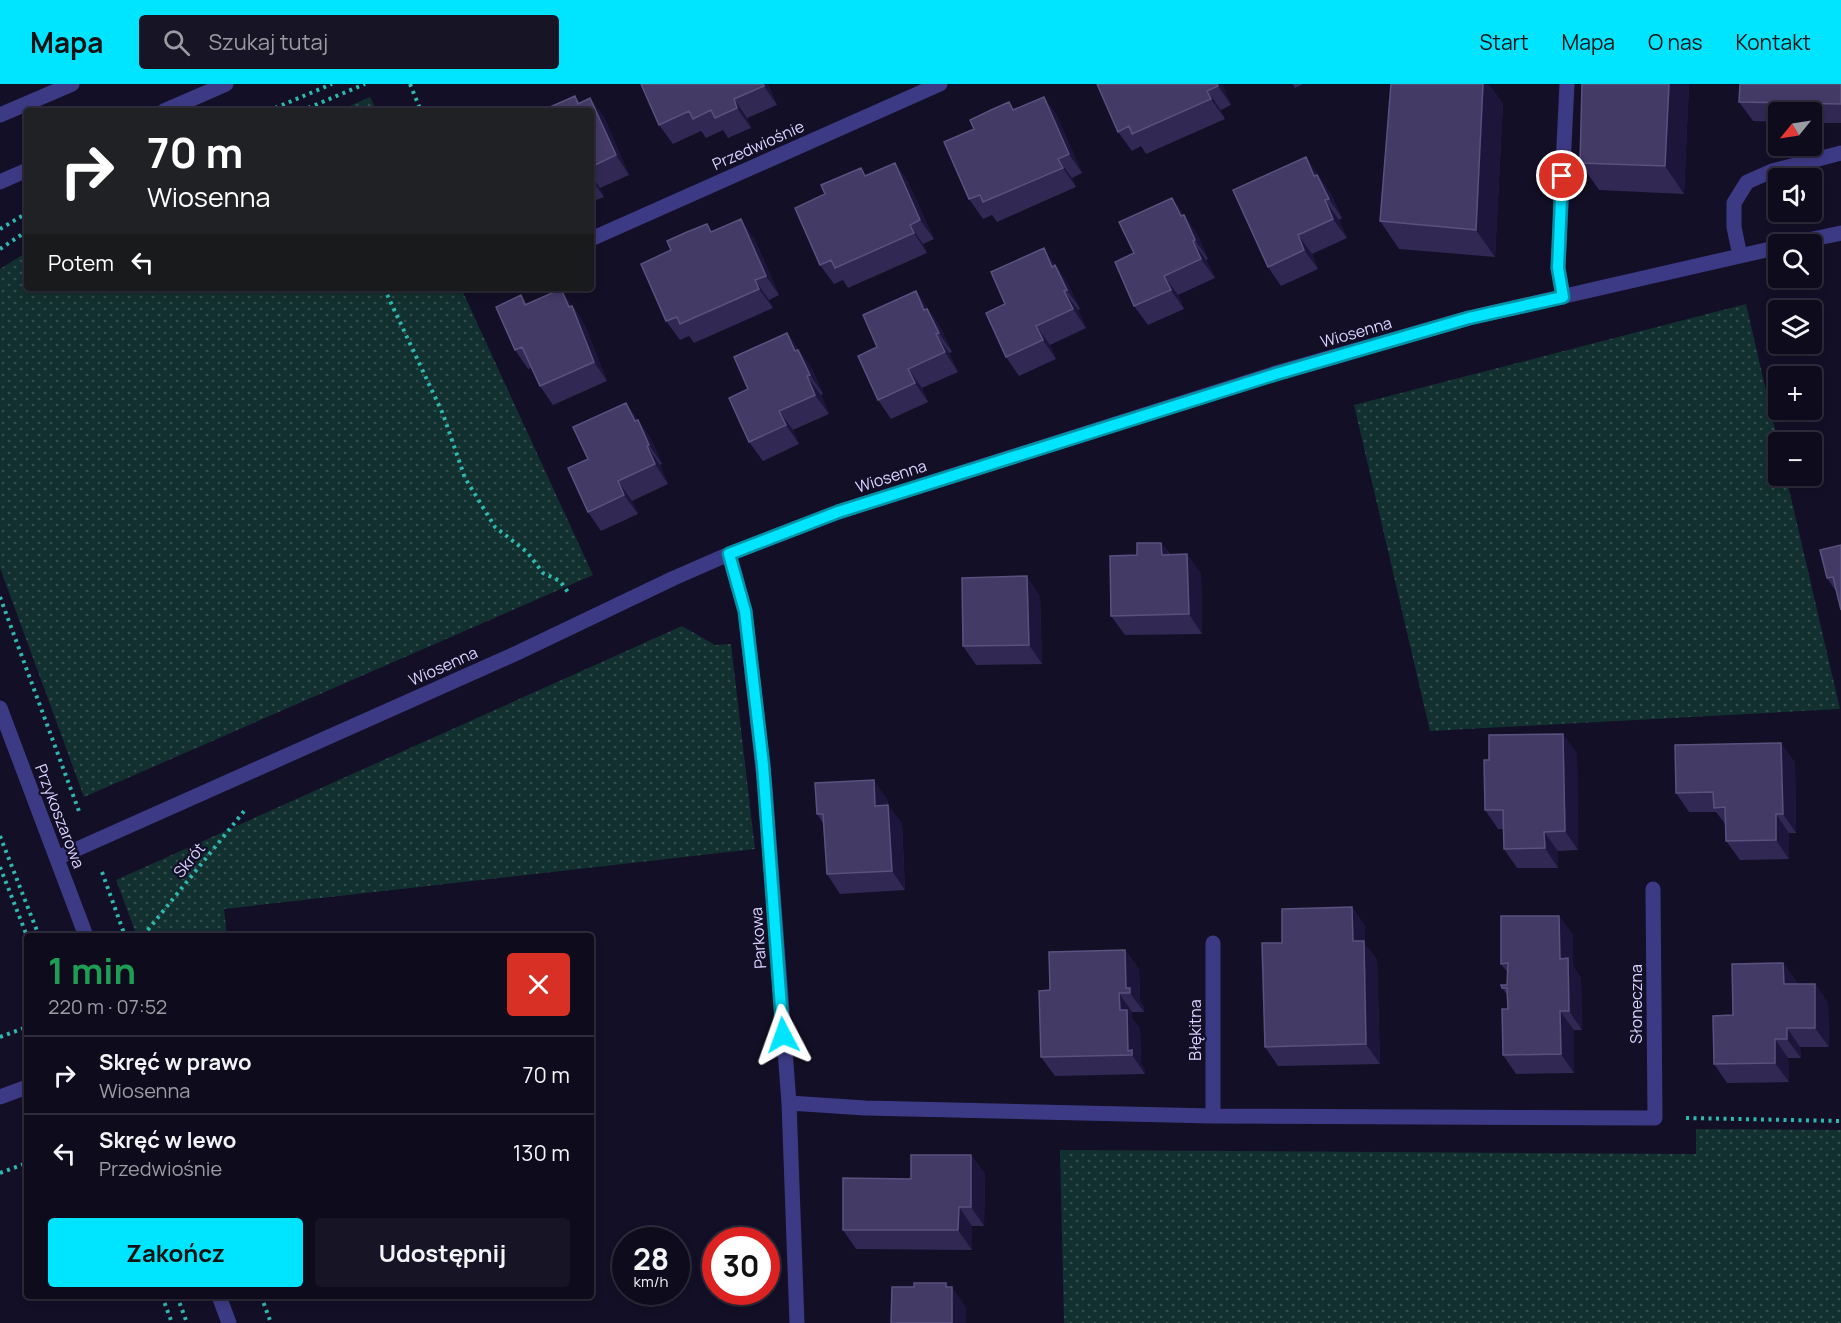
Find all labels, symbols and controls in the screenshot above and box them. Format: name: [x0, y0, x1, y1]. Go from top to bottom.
search box: [139, 15, 559, 69]
text: Mapa: [30, 23, 103, 61]
icon: search: [160, 26, 193, 59]
text: Szukaj tutaj: [208, 27, 328, 57]
text: Start: [1480, 28, 1529, 56]
text: Mapa: [1562, 28, 1615, 56]
text: O nas: [1648, 28, 1703, 56]
text: Kontakt: [1736, 28, 1811, 56]
north arrow: [1768, 102, 1822, 156]
map controls: [1768, 102, 1822, 486]
street label: Przedwiośnie: [709, 115, 807, 175]
text: 70 m: [147, 123, 243, 181]
icon: right: [48, 132, 126, 210]
pin: [1536, 150, 1587, 201]
icon: arrive: [1545, 159, 1578, 192]
button: sound: [1768, 168, 1822, 222]
text: Wiosenna: [147, 178, 270, 215]
button: search: [1768, 234, 1822, 288]
icon: left: [126, 246, 159, 279]
text: Potem: [48, 248, 114, 278]
button: layers: [1768, 300, 1822, 354]
street label: Wiosenna: [1318, 311, 1394, 353]
button: +: [1768, 366, 1822, 420]
button: −: [1768, 432, 1822, 486]
street label: Wiosenna: [853, 454, 929, 498]
street label: Wiosenna: [405, 641, 481, 691]
street label: Przykoszarowa: [30, 761, 90, 871]
street label: Skrót: [168, 838, 210, 882]
street label: Parkowa: [745, 907, 771, 969]
text: 1 min: [48, 946, 136, 995]
button: close: [507, 953, 570, 1016]
street label: Słoneczna: [1625, 964, 1647, 1044]
text: 220 m · 07:52: [48, 993, 167, 1020]
street label: Błękitna: [1184, 999, 1206, 1061]
position arrow: [751, 1003, 815, 1067]
text: Skręć w prawo: [99, 1047, 252, 1077]
icon: right: [48, 1059, 81, 1092]
text: 70 m: [522, 1060, 570, 1090]
text: Wiosenna: [99, 1077, 190, 1104]
text: Skręć w lewo: [99, 1125, 236, 1155]
icon: left: [48, 1137, 81, 1170]
text: 130 m: [513, 1138, 570, 1168]
text: Przedwiośnie: [99, 1155, 222, 1182]
button: Zakończ: [48, 1218, 303, 1287]
button: Udostępnij: [315, 1218, 570, 1287]
speed limit sign: 30: [702, 1227, 780, 1305]
text: 28: [633, 1238, 669, 1279]
text: km/h: [634, 1271, 668, 1292]

